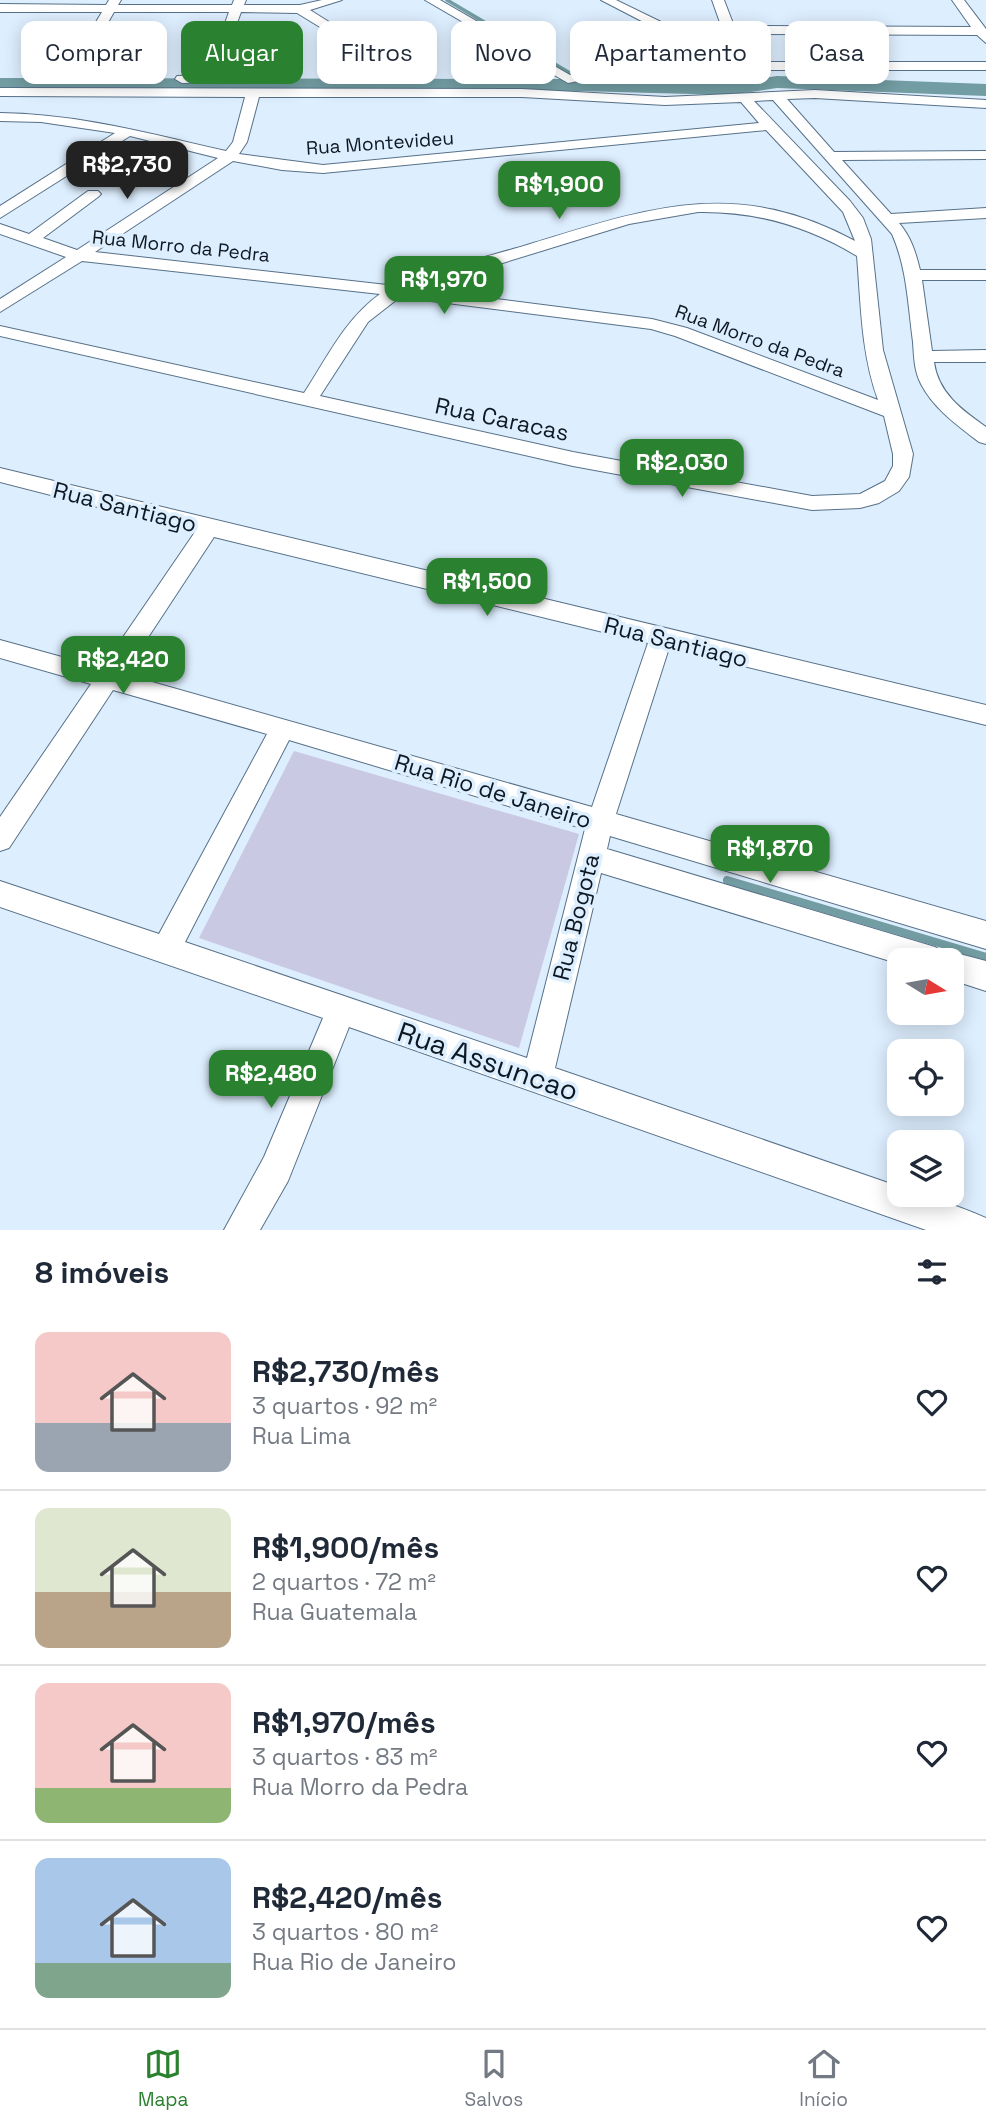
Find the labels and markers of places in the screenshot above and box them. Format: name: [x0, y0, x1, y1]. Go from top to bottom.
pin: R$2,730: [62, 142, 192, 201]
pin: R$1,900: [494, 162, 624, 221]
pin: R$1,970: [379, 256, 509, 316]
pin: R$2,030: [617, 440, 747, 499]
pin: R$1,500: [422, 558, 552, 618]
pin: R$2,420: [58, 636, 188, 696]
pin: R$1,870: [705, 826, 835, 885]
pin: R$2,480: [206, 1050, 336, 1110]

